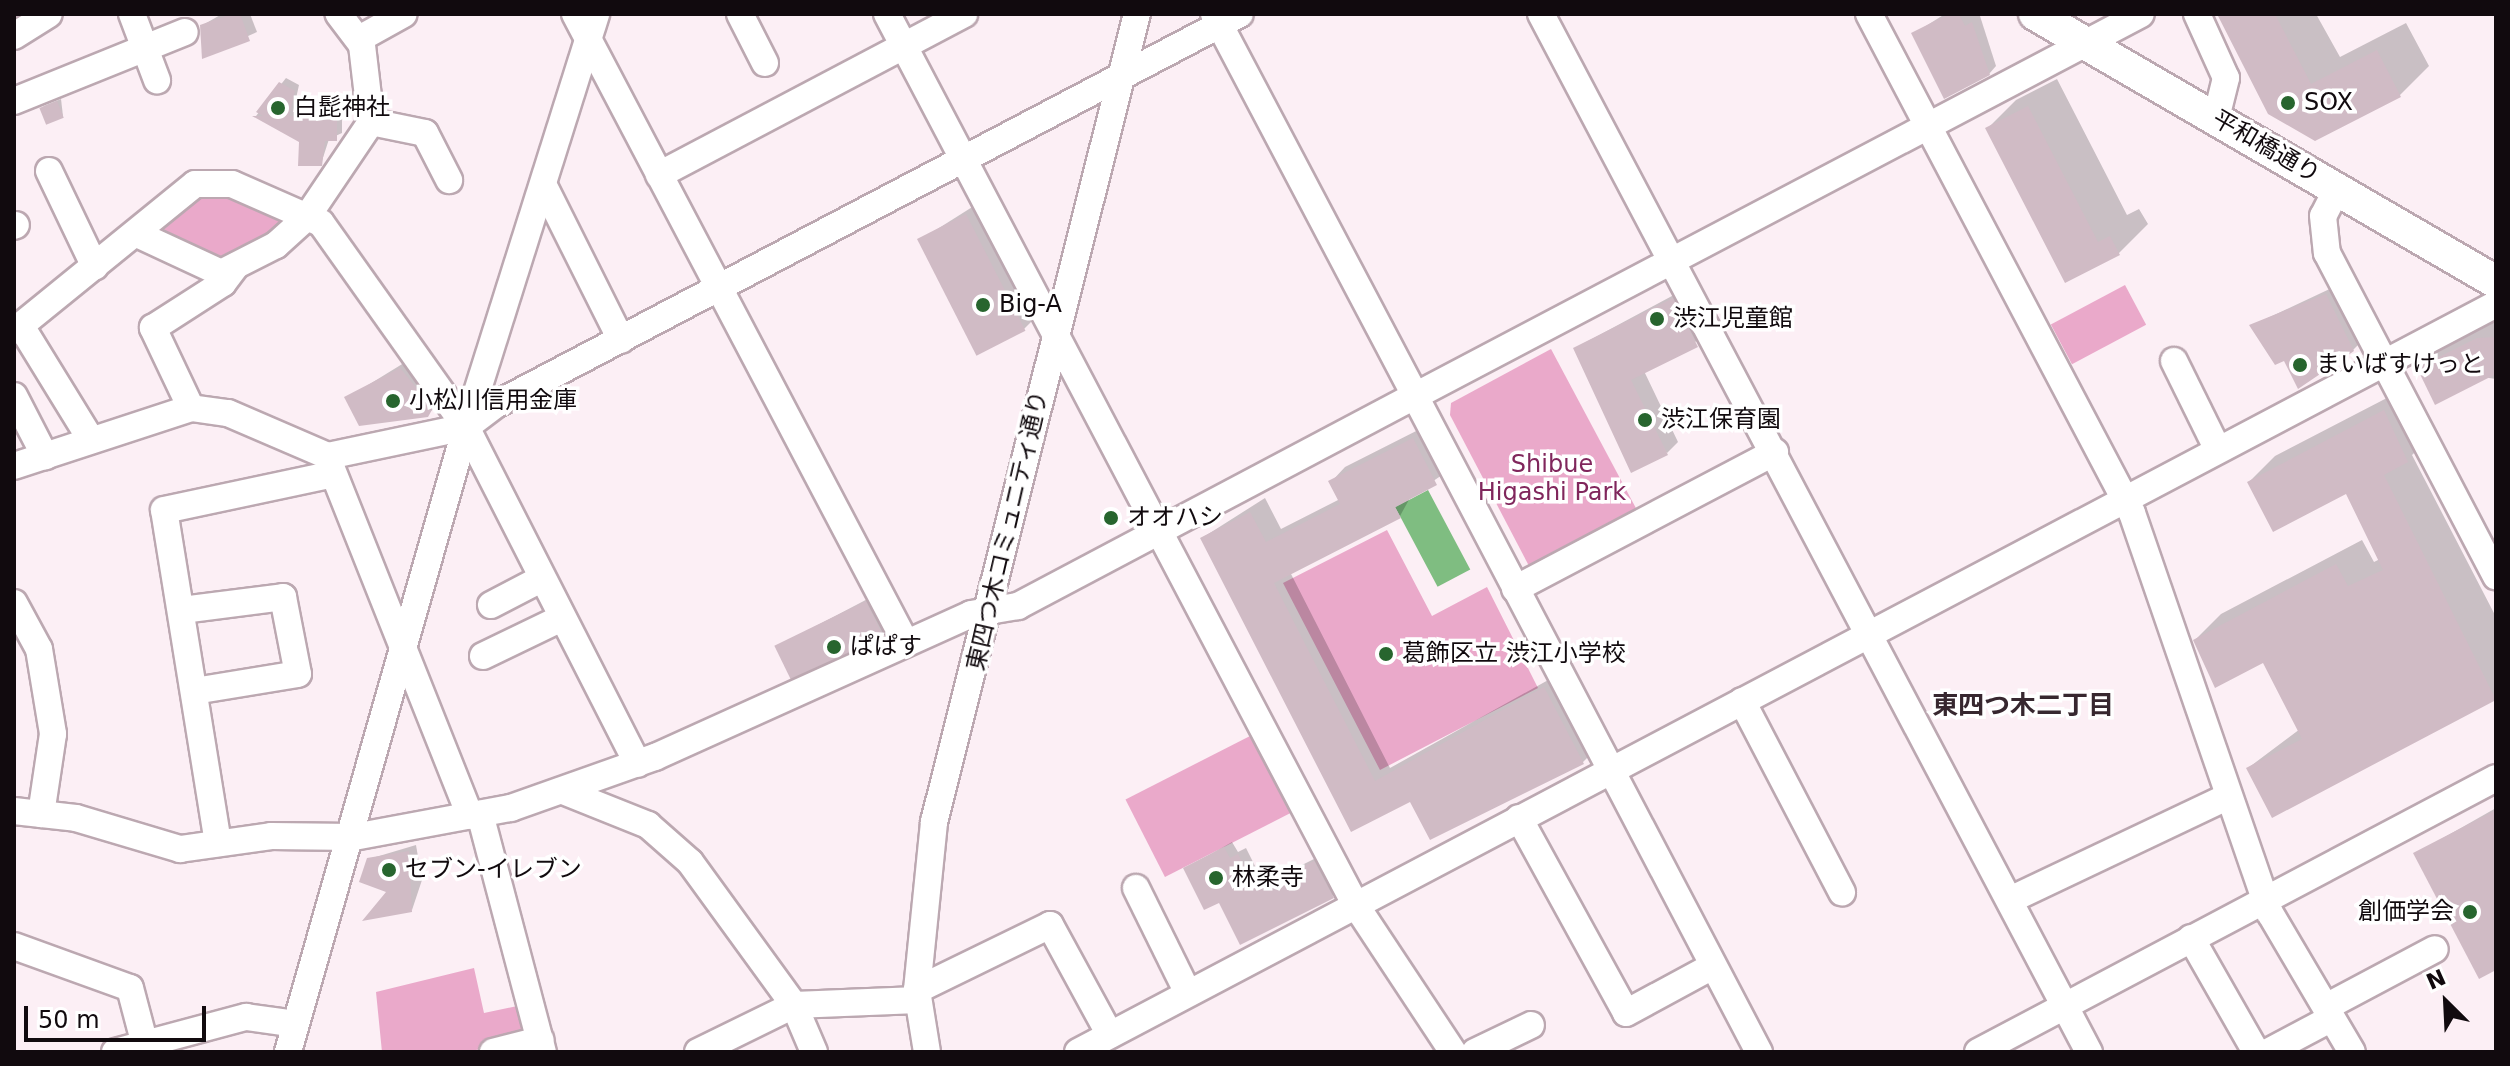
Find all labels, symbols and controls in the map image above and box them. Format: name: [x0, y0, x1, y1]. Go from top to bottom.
place label: SOX: [2304, 89, 2353, 117]
place label: 白髭神社: [294, 94, 390, 122]
marker: SOX: [2279, 94, 2297, 112]
marker: 白髭神社: [269, 99, 287, 117]
street label: 平和橋通り: [2207, 105, 2325, 189]
place label: Big-A: [999, 291, 1062, 319]
marker: Big-A: [974, 296, 992, 314]
place label: 渋江児童館: [1673, 305, 1793, 333]
marker: 渋江児童館: [1648, 310, 1666, 328]
place label: まいばすけっと: [2316, 351, 2484, 379]
marker: まいばすけっと: [2291, 356, 2309, 374]
place label: 小松川信用金庫: [409, 387, 577, 415]
street label: 東四つ木コミュニティ通り: [962, 387, 1054, 675]
marker: 小松川信用金庫: [384, 392, 402, 410]
place label: 渋江保育園: [1661, 406, 1781, 434]
marker: 渋江保育園: [1636, 411, 1654, 429]
park label: Shibue Higashi Park: [1478, 451, 1626, 507]
place label: オオハシ: [1127, 504, 1223, 532]
marker: オオハシ: [1102, 509, 1120, 527]
place label: ぱぱす: [850, 633, 922, 661]
marker: ぱぱす: [825, 638, 843, 656]
place label: 葛飾区立 渋江小学校: [1402, 640, 1626, 668]
marker: 葛飾区立 渋江小学校: [1377, 645, 1395, 663]
district label: 東四つ木二丁目: [1932, 690, 2114, 722]
place label: セブン-イレブン: [405, 856, 582, 884]
marker: セブン-イレブン: [380, 861, 398, 879]
place label: 林柔寺: [1232, 864, 1304, 892]
marker: 林柔寺: [1207, 869, 1225, 887]
place label: 創価学会: [2358, 898, 2454, 926]
marker: 創価学会: [2461, 903, 2479, 921]
north arrow: [2406, 962, 2486, 1042]
text: N: [2423, 964, 2450, 995]
scale bar: [28, 990, 210, 1040]
text: 50 m: [38, 1006, 100, 1034]

